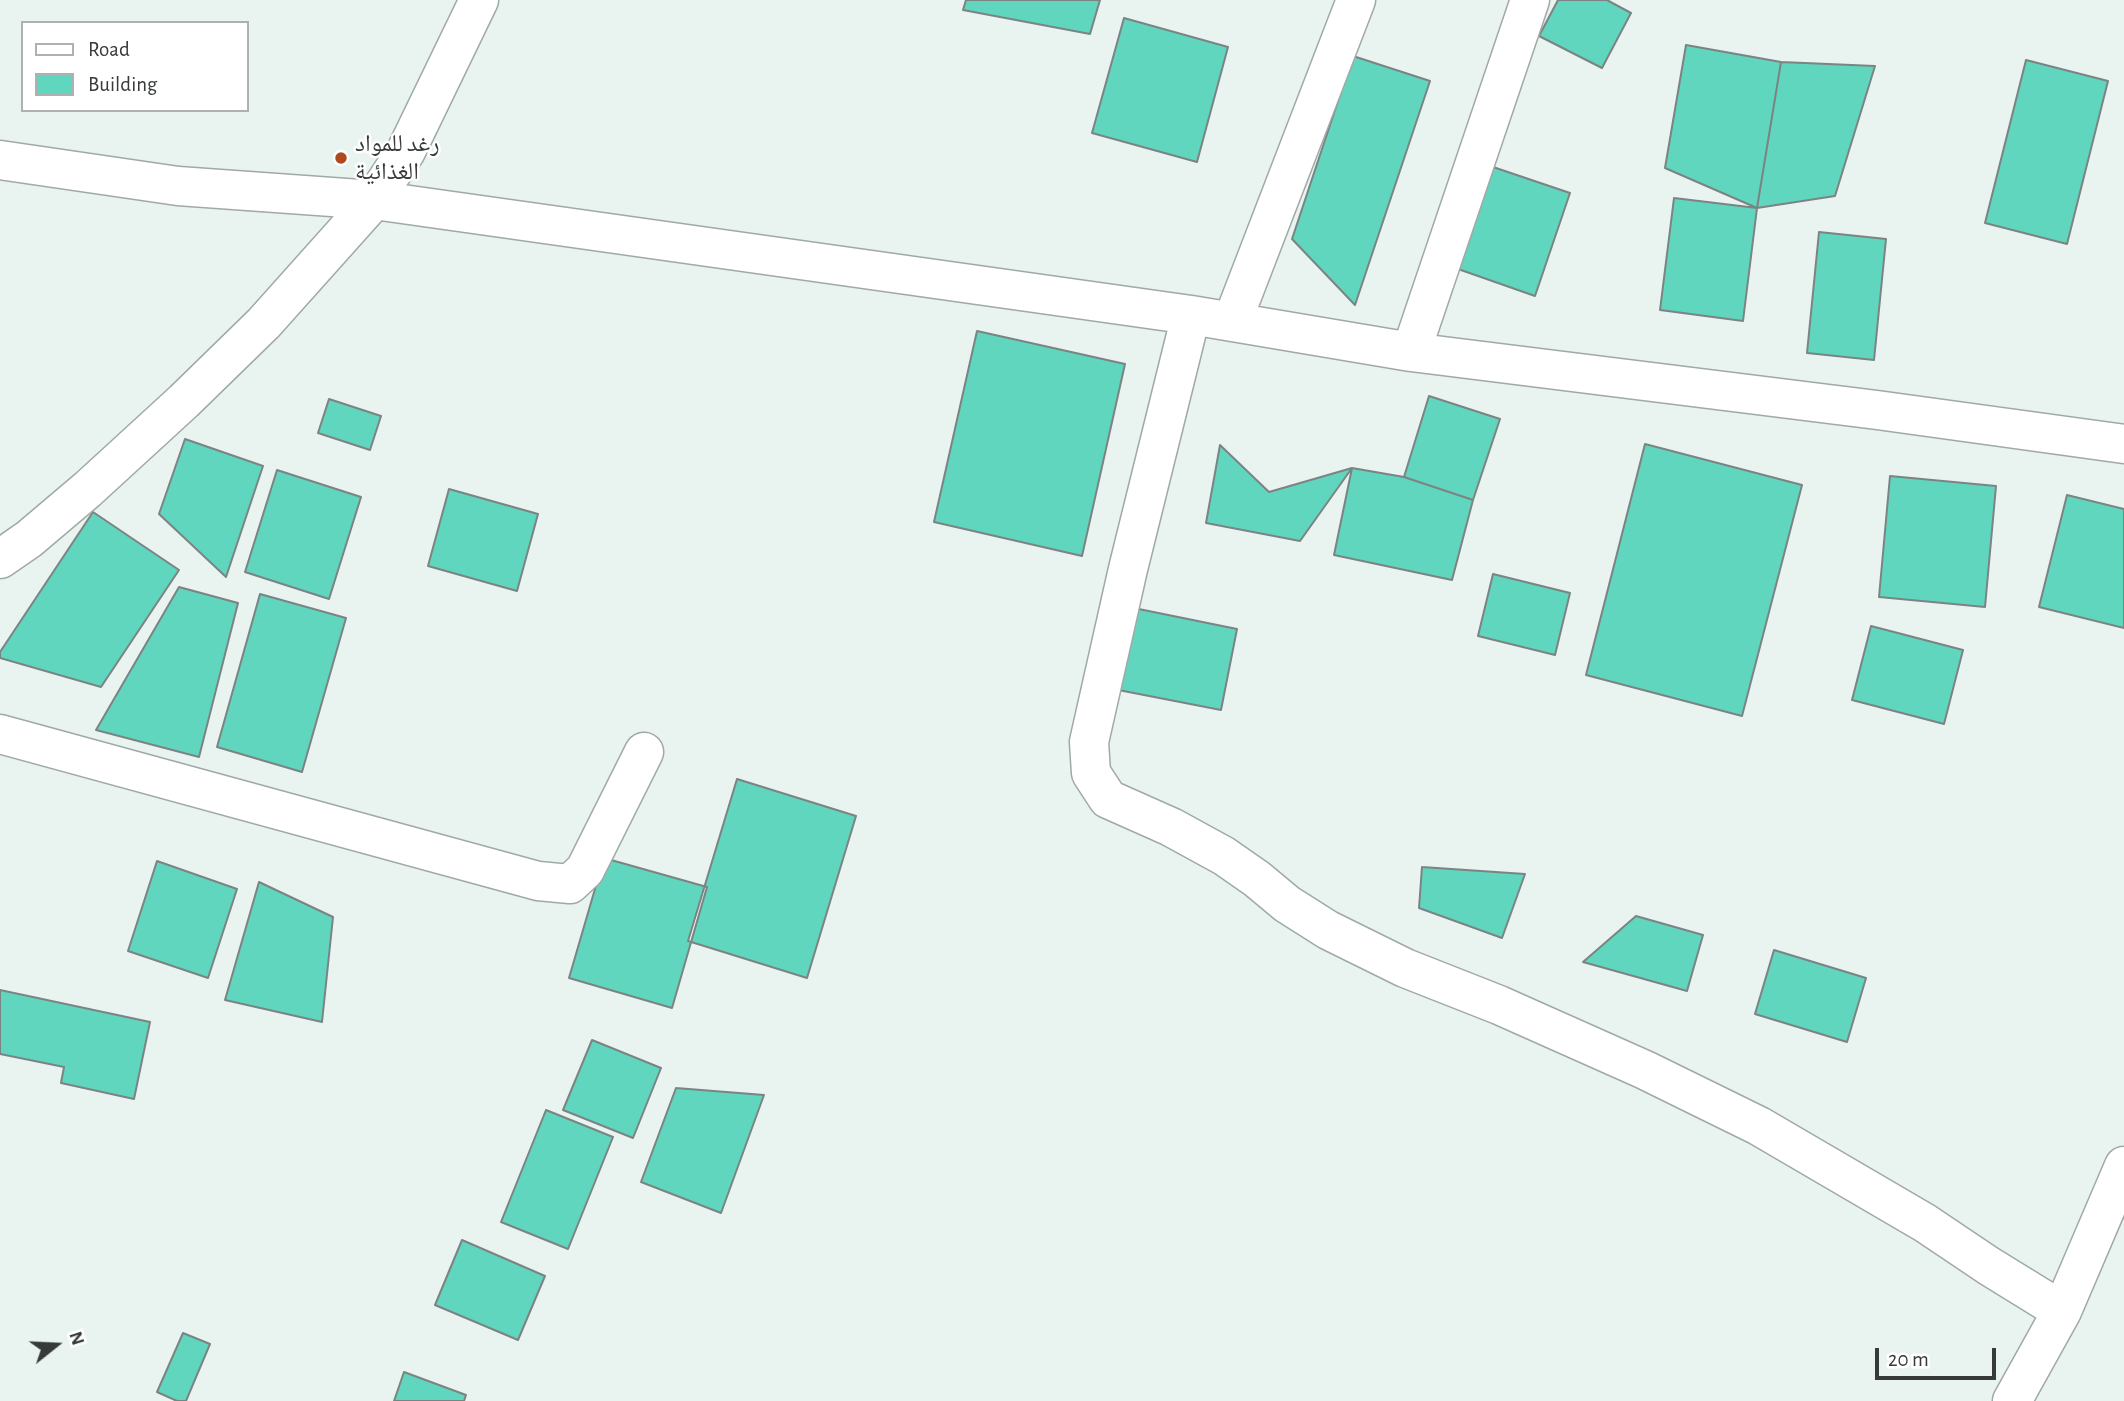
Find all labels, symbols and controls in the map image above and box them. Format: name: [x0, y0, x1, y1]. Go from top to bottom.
legend: [21, 21, 248, 112]
text: Road: [88, 39, 130, 60]
text: Building: [88, 74, 157, 95]
place label: رغد للمواد الغذائية: [355, 130, 439, 186]
marker: رغد للمواد الغذائية: [333, 150, 349, 166]
north arrow: [21, 1310, 91, 1380]
text: N: [65, 1329, 88, 1348]
scale bar: [1879, 1334, 2000, 1378]
text: 20 m: [1888, 1349, 1929, 1370]

